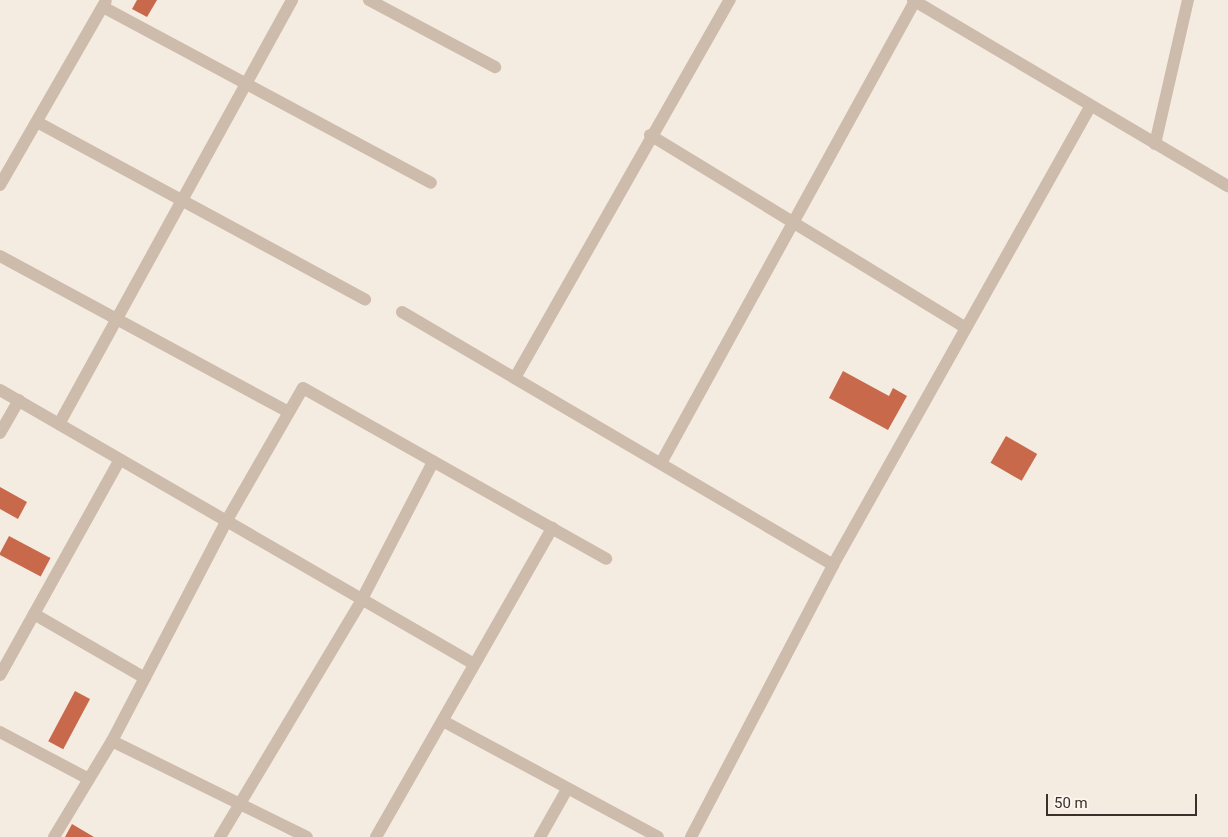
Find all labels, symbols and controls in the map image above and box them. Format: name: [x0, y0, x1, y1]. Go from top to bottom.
scale bar: [1048, 784, 1199, 816]
text: 50 m: [1054, 794, 1088, 812]

